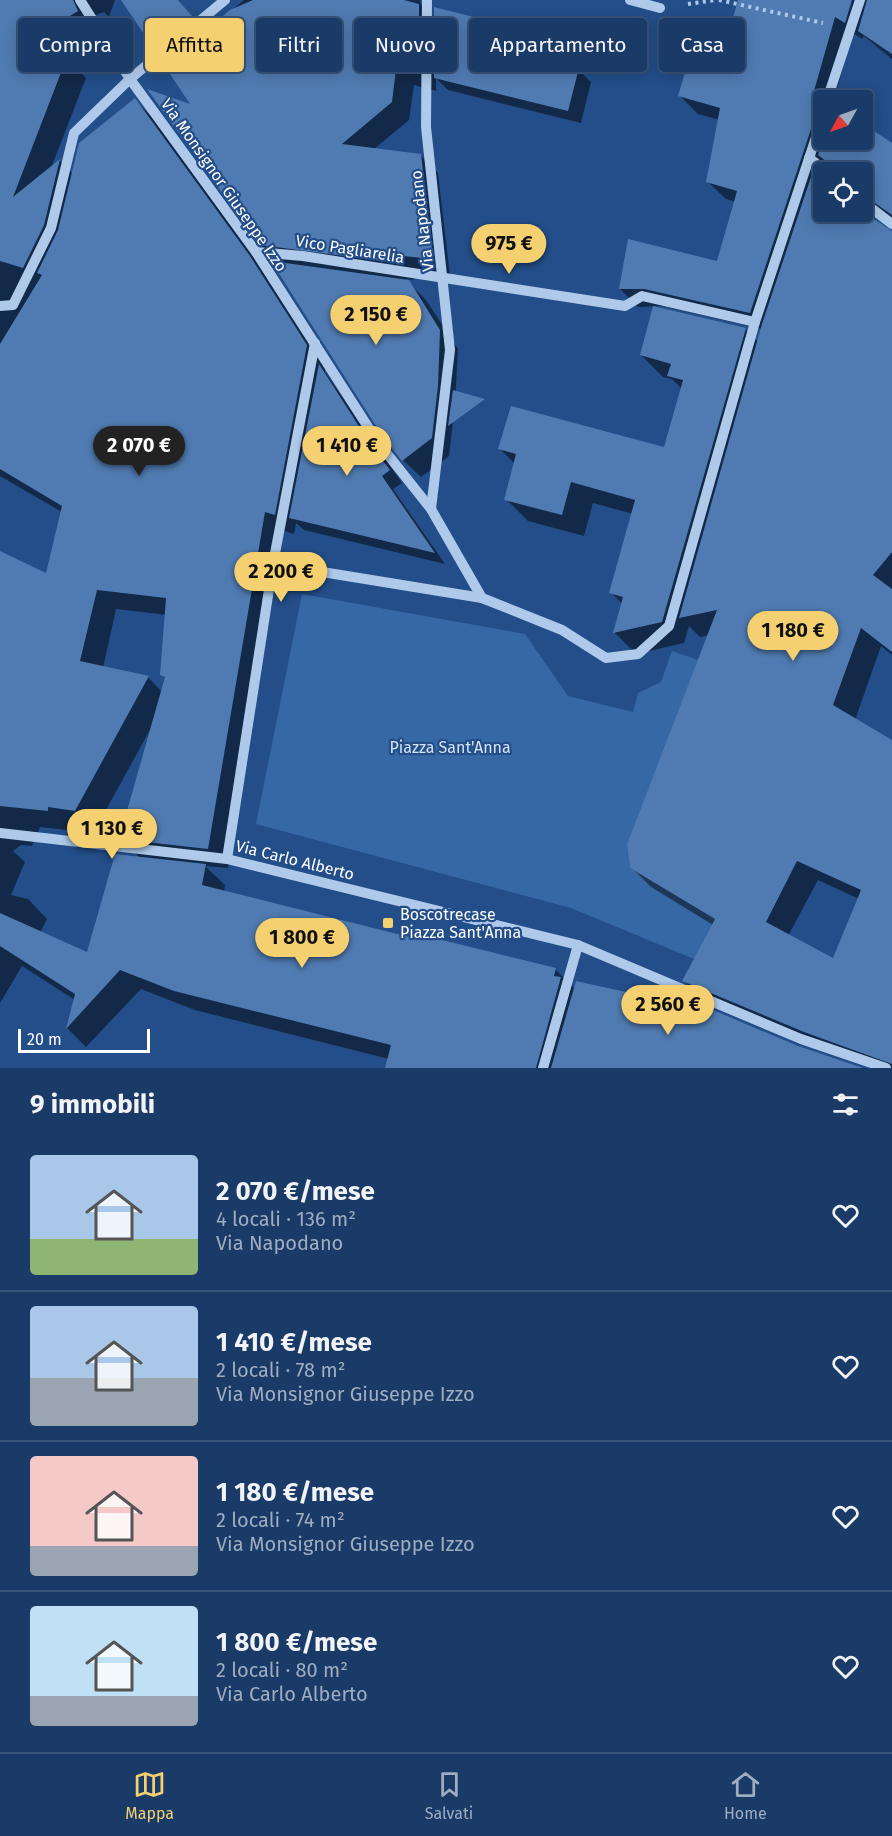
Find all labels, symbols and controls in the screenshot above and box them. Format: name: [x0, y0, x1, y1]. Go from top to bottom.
chip: Compra: [18, 18, 133, 72]
chip: Affitta: [145, 18, 244, 72]
chip: Filtri: [256, 18, 342, 72]
chip: Nuovo: [354, 18, 457, 72]
chip: Appartamento: [469, 18, 647, 72]
chip: Casa: [659, 18, 745, 72]
north arrow: [813, 90, 873, 150]
map controls: [813, 90, 873, 222]
street label: Via Monsignor Giuseppe Izzo: [157, 95, 291, 275]
button: locate: [813, 162, 873, 222]
street label: Via Napodano: [406, 169, 438, 273]
pin: 975 €: [467, 224, 551, 275]
street label: Vico Pagliarelia: [294, 231, 406, 267]
text: 975 €: [485, 231, 533, 255]
pin: 2 150 €: [321, 295, 431, 346]
text: 2 150 €: [344, 302, 408, 326]
pin: 2 070 €: [84, 426, 194, 477]
pin: 1 410 €: [292, 426, 402, 477]
text: 2 070 €: [107, 433, 171, 457]
text: 1 410 €: [316, 433, 378, 457]
pin: 2 200 €: [226, 552, 336, 603]
text: 2 200 €: [248, 559, 314, 583]
pin: 1 180 €: [738, 611, 848, 662]
text: 1 180 €: [761, 618, 825, 642]
park label: Piazza Sant'Anna: [389, 738, 511, 757]
pin: 1 130 €: [57, 809, 167, 860]
text: 1 130 €: [81, 816, 143, 840]
street label: Via Carlo Alberto: [234, 836, 356, 884]
place label: Boscotrecase Piazza Sant'Anna: [400, 905, 521, 942]
marker: Boscotrecase Piazza Sant'Anna: [381, 916, 395, 930]
pin: 1 800 €: [247, 918, 357, 969]
text: 1 800 €: [269, 925, 335, 949]
pin: 2 560 €: [613, 985, 723, 1036]
text: 2 560 €: [635, 992, 701, 1016]
scale bar: [18, 1026, 150, 1054]
text: 20 m: [27, 1030, 62, 1049]
icon: filters: [829, 1088, 862, 1121]
text: 9 immobili: [30, 1089, 155, 1120]
text: 2 070 €/mese: [216, 1176, 375, 1207]
icon: home: [78, 1179, 150, 1251]
icon: heart: [829, 1199, 862, 1232]
text: 4 locali · 136 m²: [216, 1207, 356, 1231]
text: Via Napodano: [216, 1231, 343, 1255]
text: 1 410 €/mese: [216, 1327, 372, 1358]
icon: home: [78, 1330, 150, 1402]
icon: heart: [829, 1350, 862, 1383]
text: 2 locali · 78 m²: [216, 1358, 345, 1382]
text: Via Monsignor Giuseppe Izzo: [216, 1382, 475, 1406]
text: 1 180 €/mese: [216, 1477, 374, 1508]
icon: home: [78, 1480, 150, 1552]
icon: heart: [829, 1500, 862, 1533]
text: 2 locali · 74 m²: [216, 1508, 345, 1532]
text: Via Monsignor Giuseppe Izzo: [216, 1532, 475, 1556]
text: 1 800 €/mese: [216, 1627, 377, 1658]
icon: home: [78, 1630, 150, 1702]
icon: heart: [829, 1650, 862, 1683]
text: 2 locali · 80 m²: [216, 1658, 348, 1682]
text: Via Carlo Alberto: [216, 1682, 368, 1706]
tab: Mappa: [125, 1768, 174, 1823]
tab: Salvati: [425, 1768, 473, 1823]
tab: Home: [724, 1768, 767, 1823]

